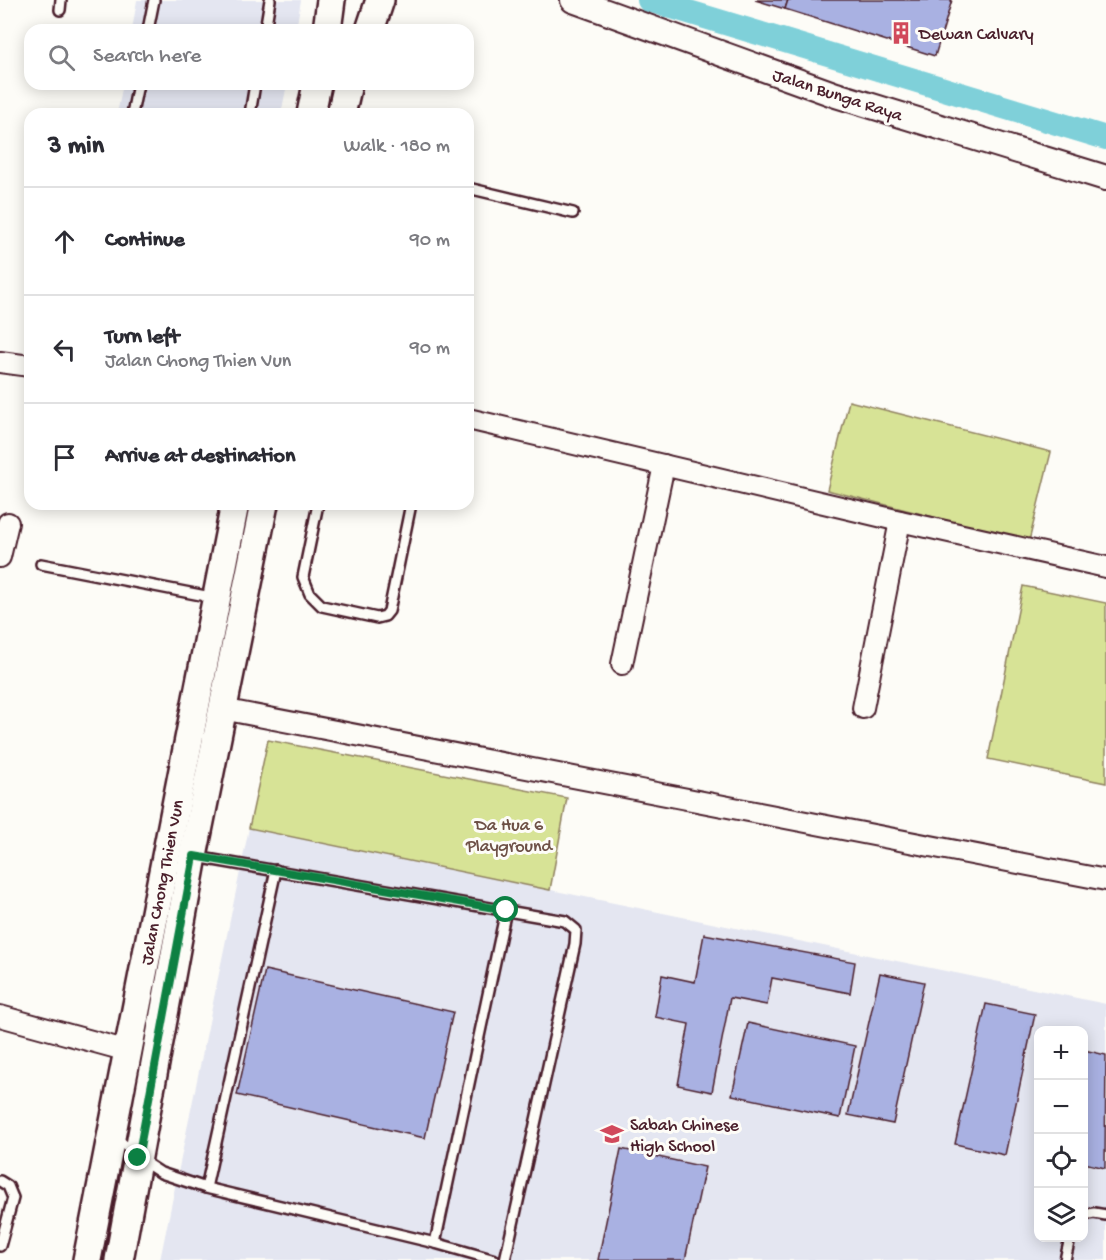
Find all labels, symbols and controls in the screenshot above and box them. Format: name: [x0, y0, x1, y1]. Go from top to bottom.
building icon: Dewan Calvary: [888, 20, 914, 46]
search box: [24, 24, 474, 90]
place label: Dewan Calvary: [918, 25, 1034, 46]
icon: search: [45, 41, 78, 74]
text: Search here: [93, 44, 201, 70]
street label: Jalan Bunga Raya: [770, 65, 906, 128]
text: 3 min: [48, 132, 104, 163]
text: Walk · 180 m: [343, 136, 450, 159]
icon: ahead: [48, 225, 81, 258]
text: Continue: [105, 228, 185, 254]
text: 90 m: [410, 230, 450, 253]
text: Turn left: [105, 325, 179, 351]
icon: left: [48, 333, 81, 366]
text: 90 m: [410, 338, 450, 361]
text: Jalan Chong Thien Vun: [105, 351, 291, 374]
icon: arrive: [48, 441, 81, 474]
text: Arrive at destination: [105, 444, 295, 470]
street label: Jalan Chong Thien Vun: [137, 798, 190, 967]
park label: Da Hua 6 Playground: [465, 816, 554, 858]
route start: [492, 896, 518, 922]
map controls: [1034, 1026, 1088, 1242]
button: +: [1034, 1026, 1088, 1080]
button: −: [1034, 1080, 1088, 1134]
place label: Sabah Chinese High School: [630, 1116, 740, 1158]
school or university icon: Sabah Chinese High School: [599, 1121, 625, 1147]
button: locate: [1034, 1134, 1088, 1188]
route end: [124, 1144, 150, 1170]
button: layers: [1034, 1188, 1088, 1242]

